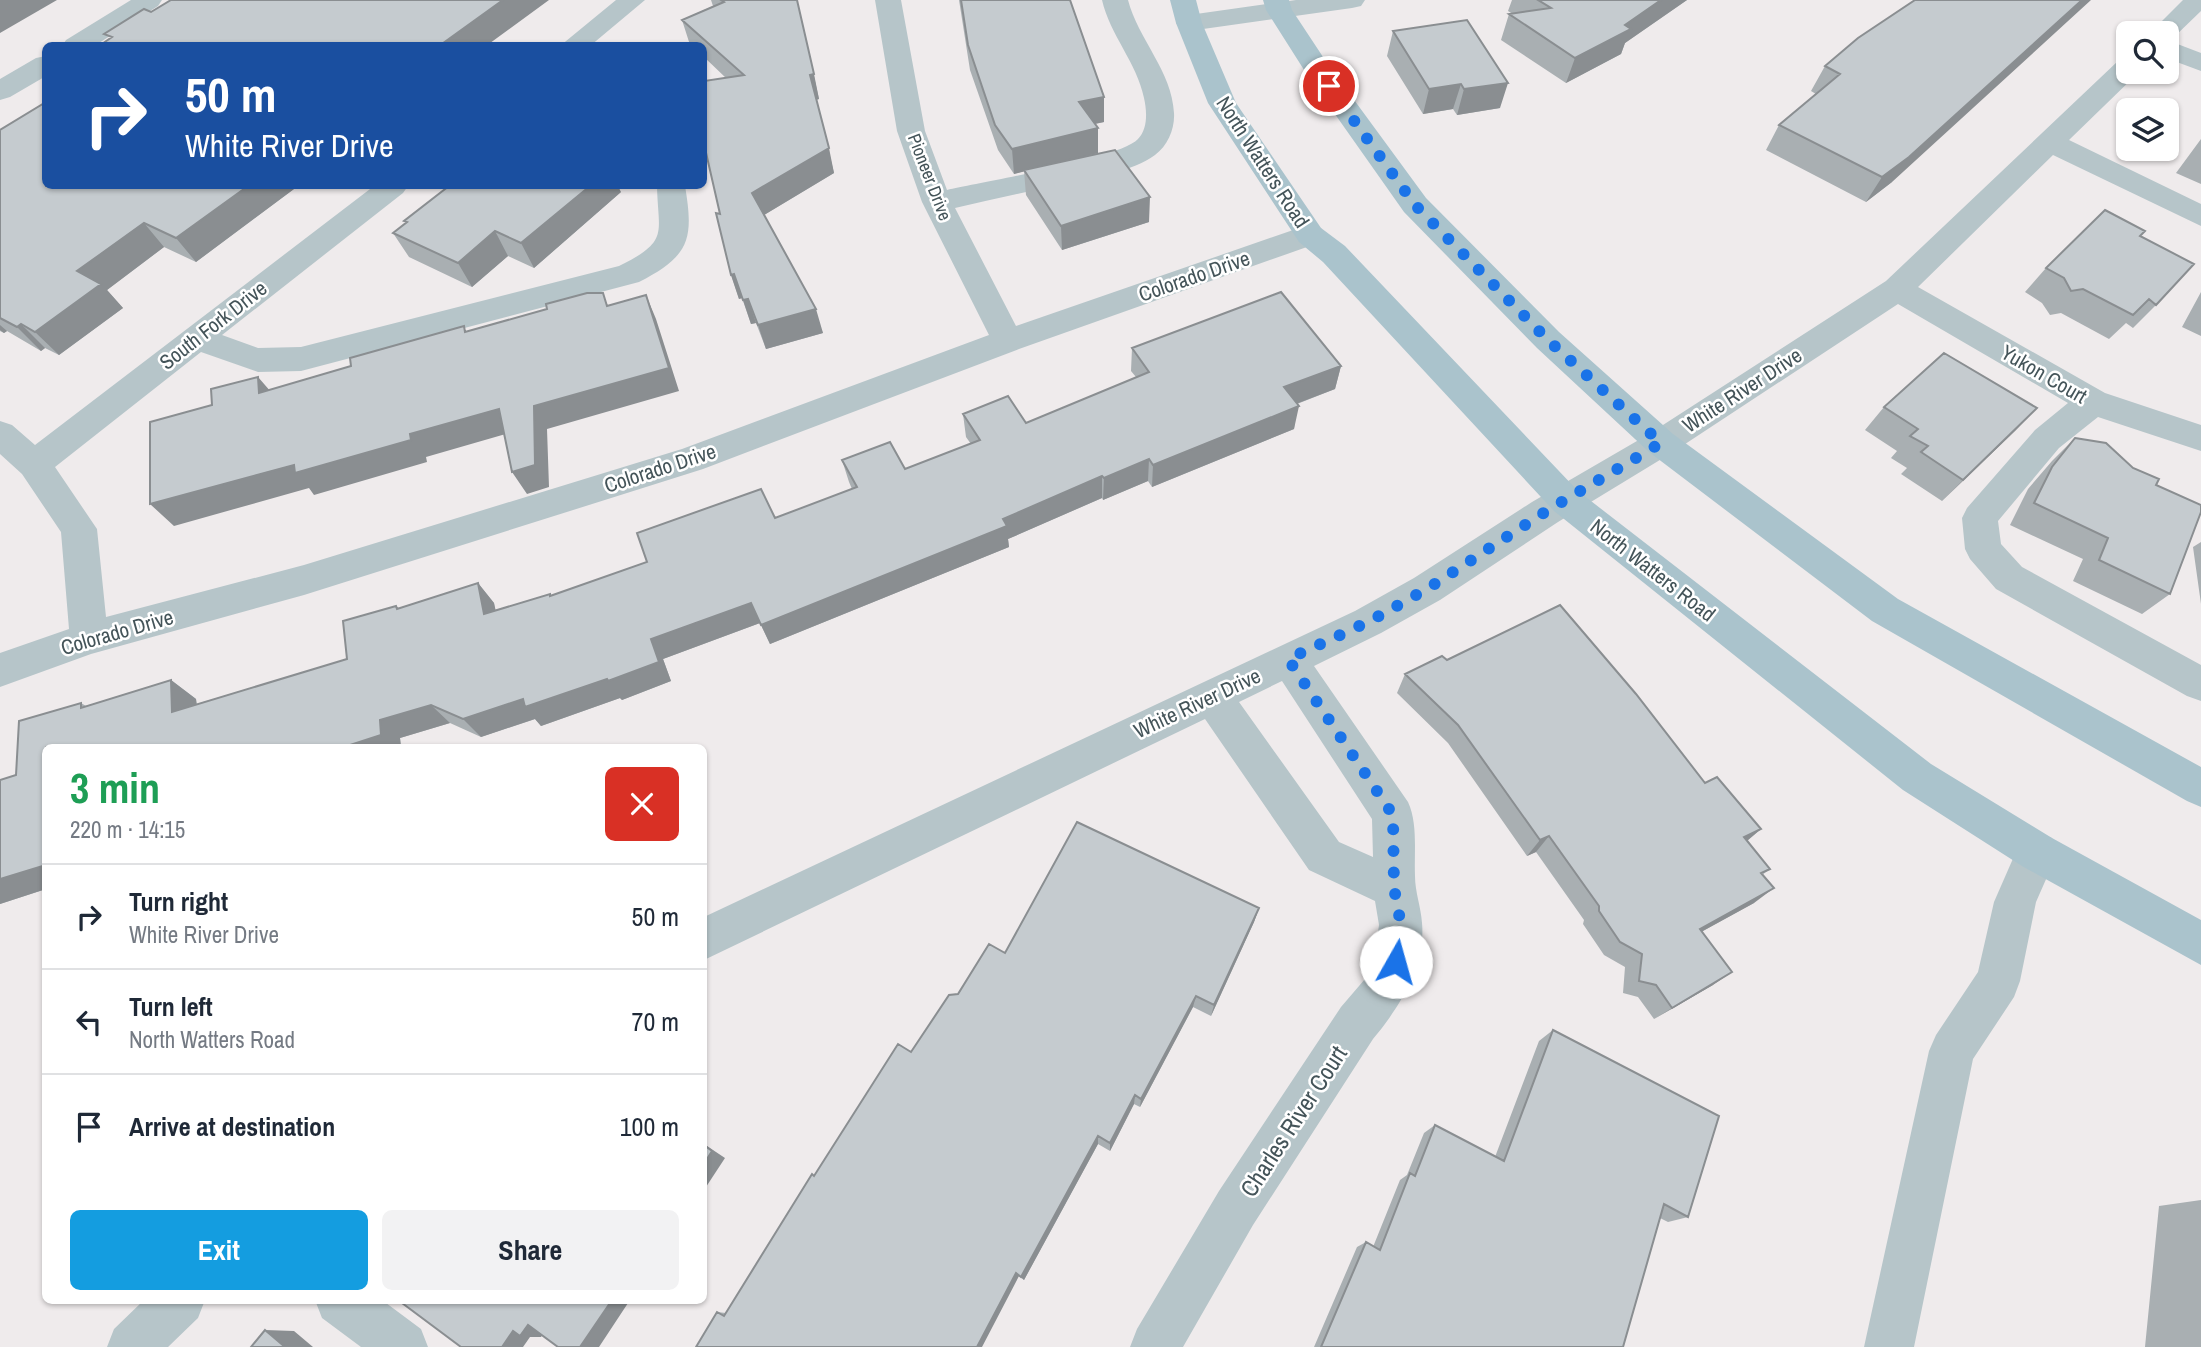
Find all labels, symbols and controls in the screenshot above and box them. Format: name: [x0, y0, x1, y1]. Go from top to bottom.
map controls: [2116, 21, 2179, 161]
button: search: [2116, 21, 2179, 84]
pin: [1299, 56, 1359, 116]
text: 50 m: [185, 61, 277, 127]
icon: arrive: [1310, 67, 1348, 105]
icon: right: [70, 70, 161, 161]
street label: North Watters Road: [1210, 91, 1316, 233]
button: layers: [2116, 98, 2179, 161]
text: White River Drive: [185, 124, 394, 167]
street label: Pioneer Drive: [902, 130, 958, 224]
street label: Colorado Drive: [1135, 243, 1253, 309]
street label: South Fork Drive: [153, 274, 273, 376]
street label: Yukon Court: [1996, 338, 2092, 410]
street label: White River Drive: [1677, 341, 1807, 439]
street label: Colorado Drive: [600, 436, 720, 500]
street label: North Watters Road: [1584, 512, 1722, 628]
street label: Colorado Drive: [57, 602, 177, 662]
street label: White River Drive: [1129, 661, 1265, 745]
text: 3 min: [70, 760, 160, 816]
button: close: [605, 767, 679, 841]
text: 220 m · 14:15: [70, 814, 185, 845]
text: Turn right: [129, 884, 228, 919]
icon: right: [70, 898, 108, 936]
text: 50 m: [632, 899, 679, 934]
text: White River Drive: [129, 919, 279, 950]
position arrow: [1359, 925, 1433, 999]
text: Turn left: [129, 989, 213, 1024]
icon: left: [70, 1003, 108, 1041]
text: 70 m: [632, 1004, 679, 1039]
text: North Watters Road: [129, 1024, 295, 1055]
street label: Charles River Court: [1232, 1039, 1354, 1203]
icon: arrive: [70, 1108, 108, 1146]
text: Arrive at destination: [129, 1109, 335, 1144]
text: 100 m: [620, 1109, 679, 1144]
button: Exit: [70, 1210, 368, 1290]
button: Share: [382, 1210, 679, 1290]

